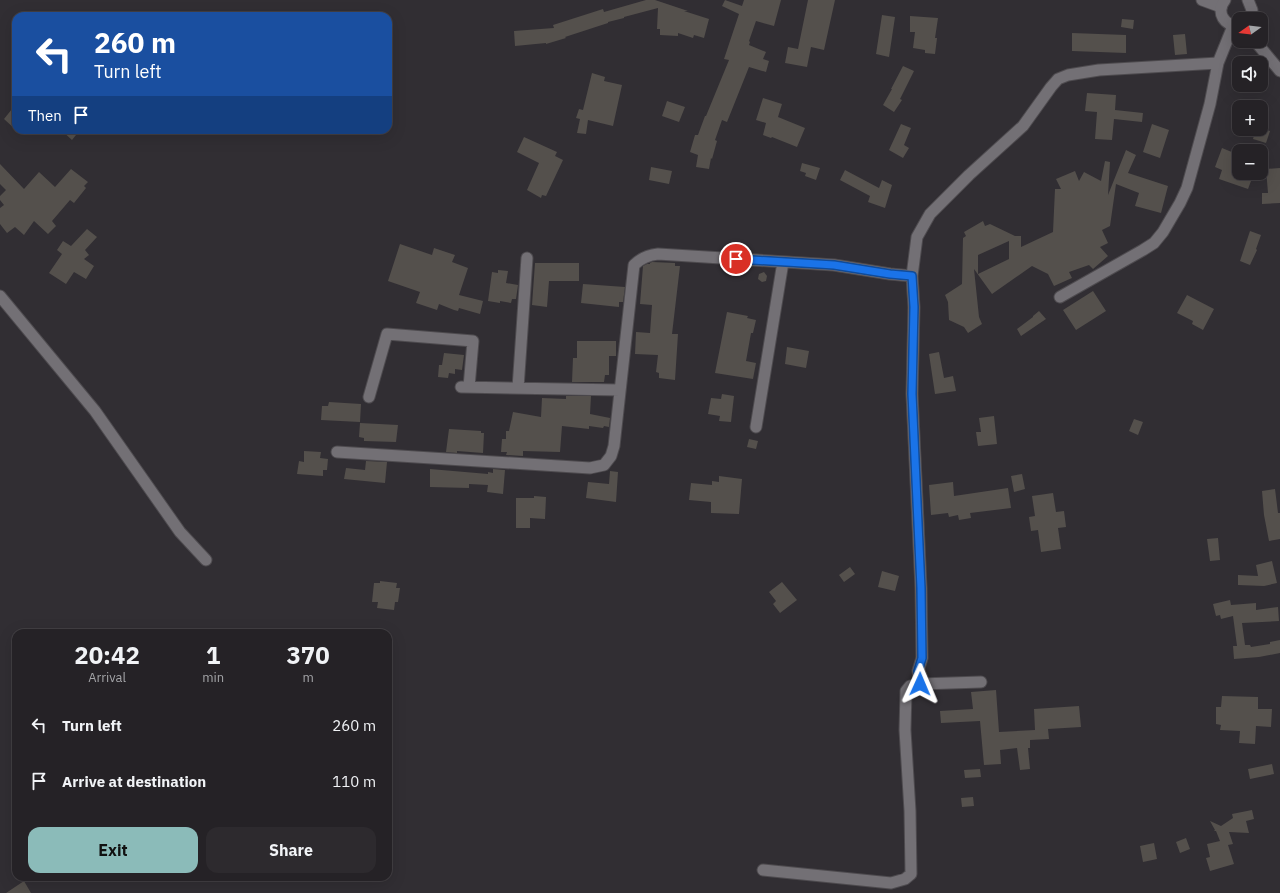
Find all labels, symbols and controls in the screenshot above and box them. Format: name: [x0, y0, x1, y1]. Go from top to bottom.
north arrow: [1232, 12, 1268, 48]
map controls: [1232, 12, 1268, 180]
text: 260 m: [94, 24, 176, 61]
icon: left: [28, 28, 80, 80]
button: sound: [1232, 56, 1268, 92]
text: Turn left: [94, 60, 162, 83]
button: +: [1232, 100, 1268, 136]
icon: arrive: [70, 104, 92, 126]
text: Then: [28, 106, 62, 125]
button: −: [1232, 144, 1268, 180]
pin: [719, 242, 753, 276]
icon: arrive: [725, 248, 747, 270]
text: 20:42: [74, 639, 140, 671]
text: 1: [206, 639, 220, 671]
text: 370: [286, 639, 330, 671]
position arrow: [899, 663, 941, 705]
text: Arrival: [88, 669, 126, 686]
text: min: [202, 669, 224, 686]
text: m: [302, 669, 314, 686]
icon: left: [28, 714, 50, 736]
text: Turn left: [62, 716, 122, 735]
text: 260 m: [332, 716, 376, 735]
icon: arrive: [28, 770, 50, 792]
text: Arrive at destination: [62, 772, 206, 791]
text: 110 m: [332, 772, 376, 791]
button: Exit: [28, 827, 198, 873]
button: Share: [206, 827, 376, 873]

